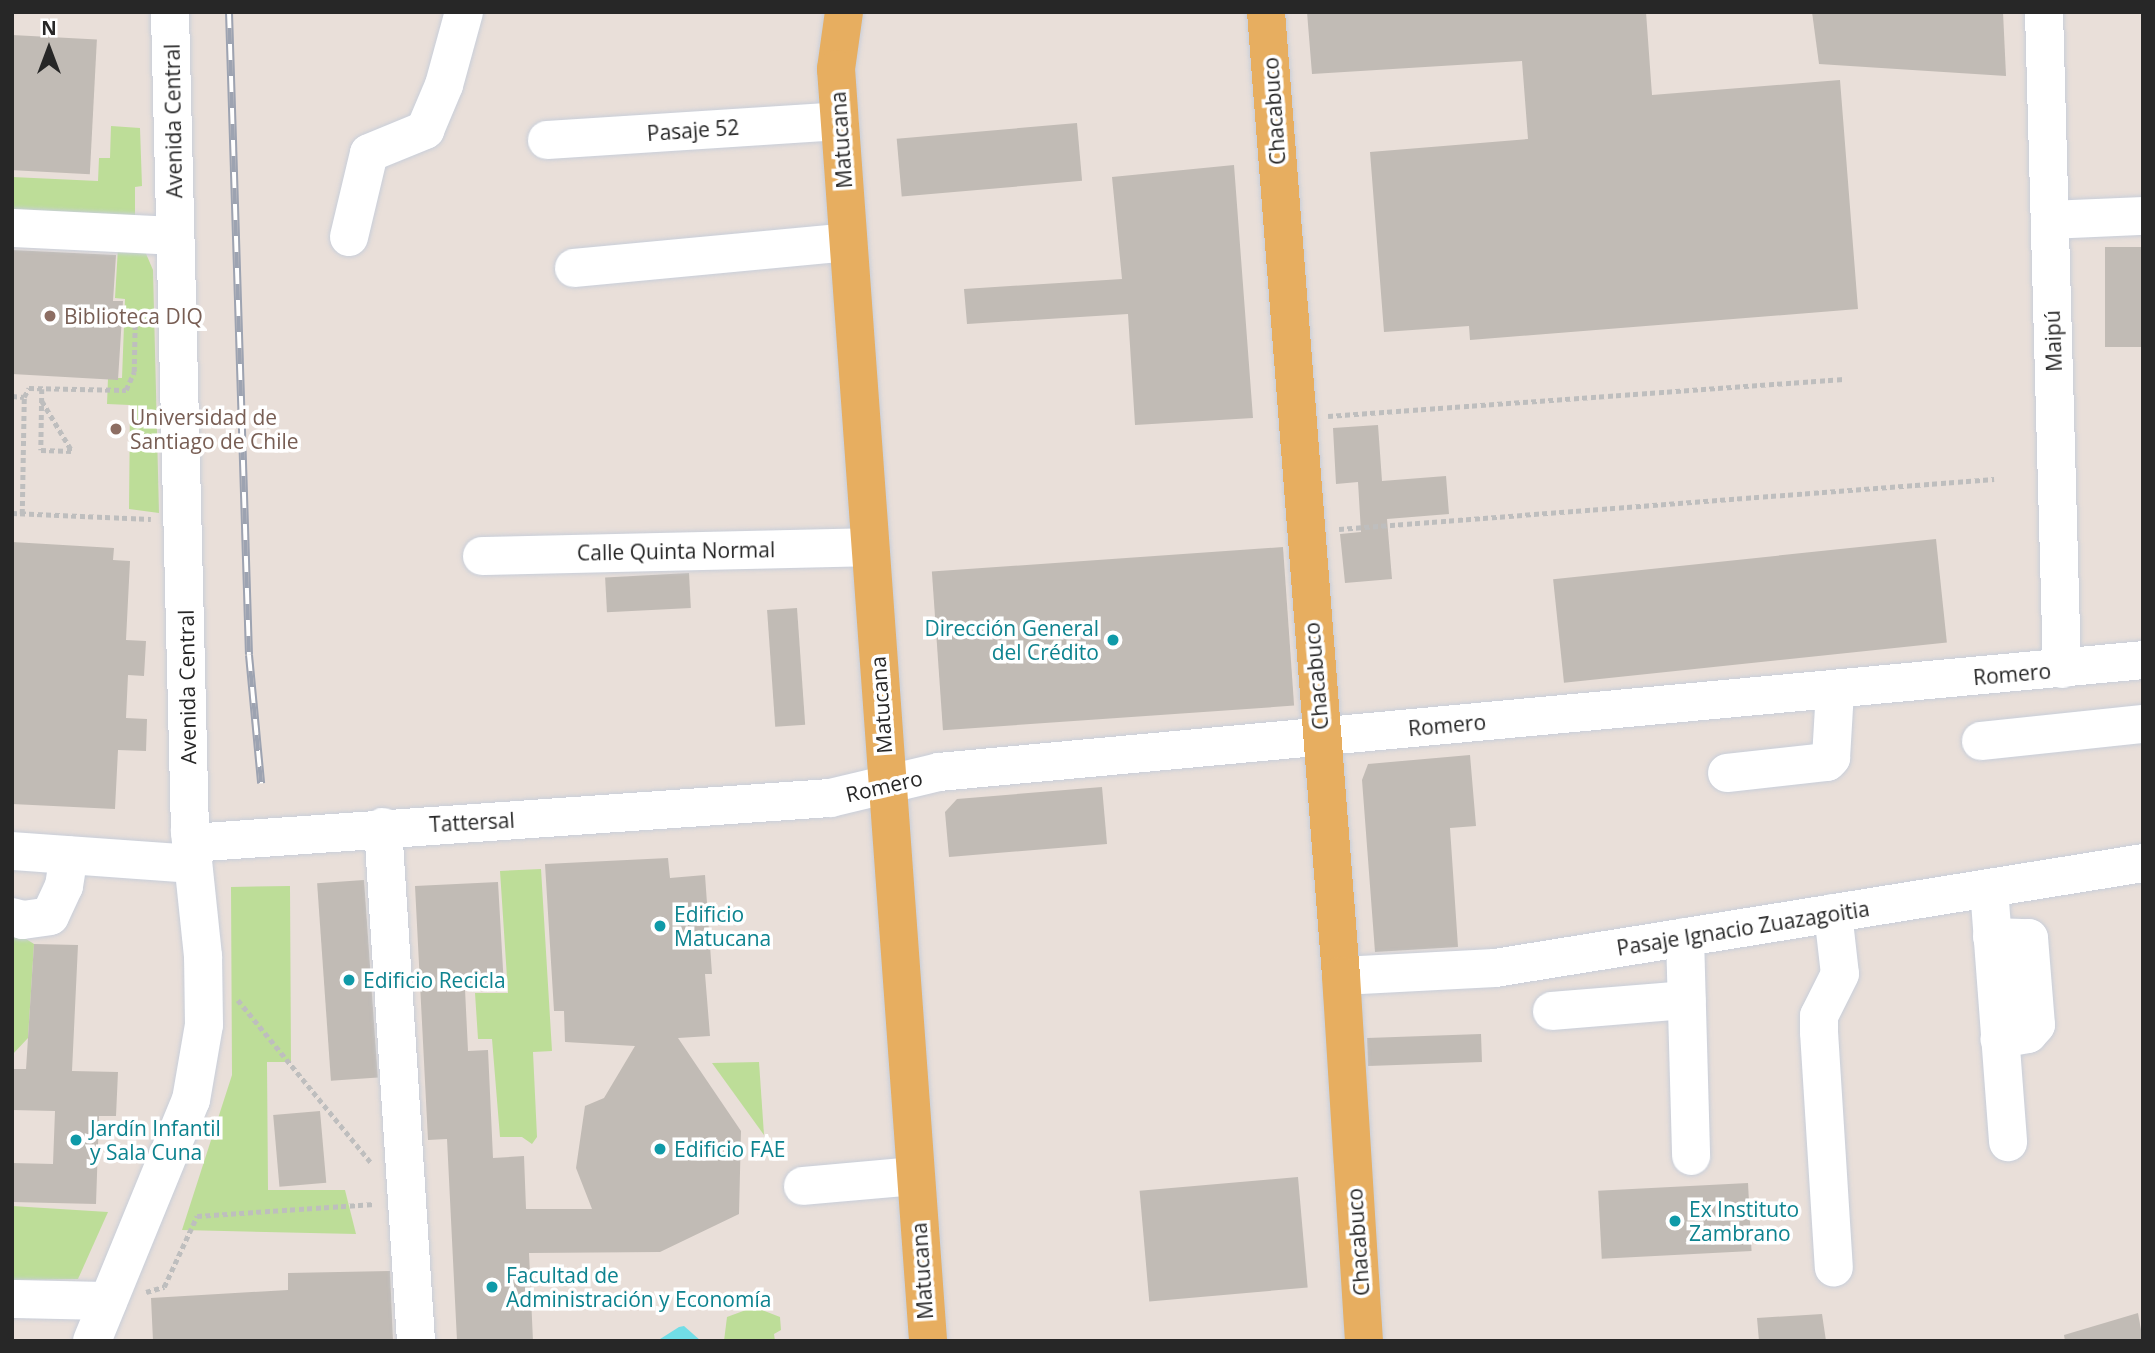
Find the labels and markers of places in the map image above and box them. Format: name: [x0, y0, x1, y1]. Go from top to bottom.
place label: Biblioteca DIQ: [64, 303, 203, 329]
marker: Biblioteca DIQ: [42, 308, 58, 324]
place label: Universidad de Santiago de Chile: [130, 404, 299, 454]
marker: Universidad de Santiago de Chile: [108, 421, 124, 437]
place label: Dirección General del Crédito: [924, 615, 1099, 665]
marker: Dirección General del Crédito: [1105, 632, 1121, 648]
place label: Edificio Matucana: [674, 901, 771, 951]
marker: Edificio Matucana: [652, 918, 668, 934]
place label: Edificio Recicla: [363, 967, 506, 993]
marker: Edificio Recicla: [341, 972, 357, 988]
place label: Jardín Infantil y Sala Cuna: [90, 1115, 221, 1165]
marker: Jardín Infantil y Sala Cuna: [68, 1132, 84, 1148]
place label: Edificio FAE: [674, 1136, 785, 1162]
marker: Edificio FAE: [652, 1141, 668, 1157]
place label: Ex Instituto Zambrano: [1689, 1196, 1799, 1246]
marker: Ex Instituto Zambrano: [1667, 1213, 1683, 1229]
place label: Facultad de Administración y Economía: [506, 1262, 771, 1312]
marker: Facultad de Administración y Economía: [484, 1279, 500, 1295]

